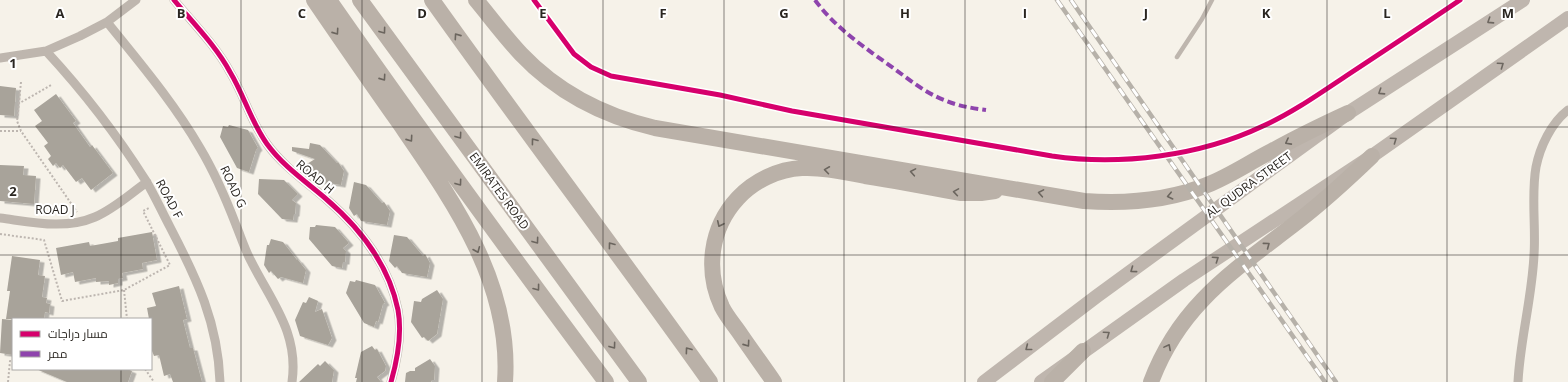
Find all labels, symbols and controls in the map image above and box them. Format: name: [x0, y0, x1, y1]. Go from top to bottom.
text: A: [56, 4, 65, 22]
text: B: [177, 4, 186, 22]
text: C: [298, 4, 306, 22]
text: D: [417, 4, 427, 22]
text: E: [539, 4, 547, 22]
text: F: [659, 4, 667, 22]
text: G: [779, 4, 789, 22]
text: H: [900, 4, 910, 22]
text: I: [1023, 4, 1027, 22]
text: J: [1143, 4, 1148, 22]
text: K: [1262, 4, 1271, 22]
text: L: [1383, 4, 1391, 22]
text: M: [1502, 4, 1514, 22]
one-way arrow: [1487, 16, 1494, 24]
one-way arrow: [378, 27, 385, 34]
one-way arrow: [331, 28, 339, 35]
one-way arrow: [455, 33, 462, 40]
text: 1: [9, 54, 17, 72]
one-way arrow: [1496, 63, 1503, 70]
one-way arrow: [378, 74, 386, 81]
one-way arrow: [1378, 87, 1385, 95]
one-way arrow: [455, 132, 462, 139]
one-way arrow: [405, 135, 413, 142]
one-way arrow: [1285, 137, 1292, 145]
one-way arrow: [1390, 137, 1397, 145]
one-way arrow: [532, 138, 539, 145]
street label: AL QUDRA STREET: [1202, 147, 1295, 222]
street label: EMIRATES ROAD: [466, 149, 533, 233]
street label: ROAD H: [293, 156, 338, 198]
street label: ROAD G: [216, 163, 251, 211]
one-way arrow: [824, 166, 831, 175]
one-way arrow: [910, 168, 916, 177]
street label: ROAD F: [152, 176, 187, 221]
one-way arrow: [455, 179, 462, 186]
text: 2: [9, 182, 17, 200]
one-way arrow: [952, 188, 959, 196]
one-way arrow: [1038, 190, 1044, 198]
one-way arrow: [1167, 191, 1173, 199]
street label: ROAD J: [35, 201, 75, 218]
one-way arrow: [717, 220, 725, 228]
one-way arrow: [531, 237, 538, 244]
one-way arrow: [609, 242, 616, 249]
one-way arrow: [1263, 242, 1270, 249]
one-way arrow: [473, 246, 481, 253]
one-way arrow: [1212, 256, 1219, 264]
one-way arrow: [1130, 265, 1137, 272]
one-way arrow: [532, 284, 539, 291]
legend: [12, 318, 152, 370]
text: مسار دراجات: [48, 325, 108, 342]
one-way arrow: [1102, 332, 1109, 339]
one-way arrow: [742, 340, 750, 347]
one-way arrow: [608, 342, 616, 349]
one-way arrow: [1026, 343, 1033, 350]
one-way arrow: [1163, 344, 1170, 351]
text: ممر: [47, 345, 67, 362]
one-way arrow: [685, 348, 692, 355]

